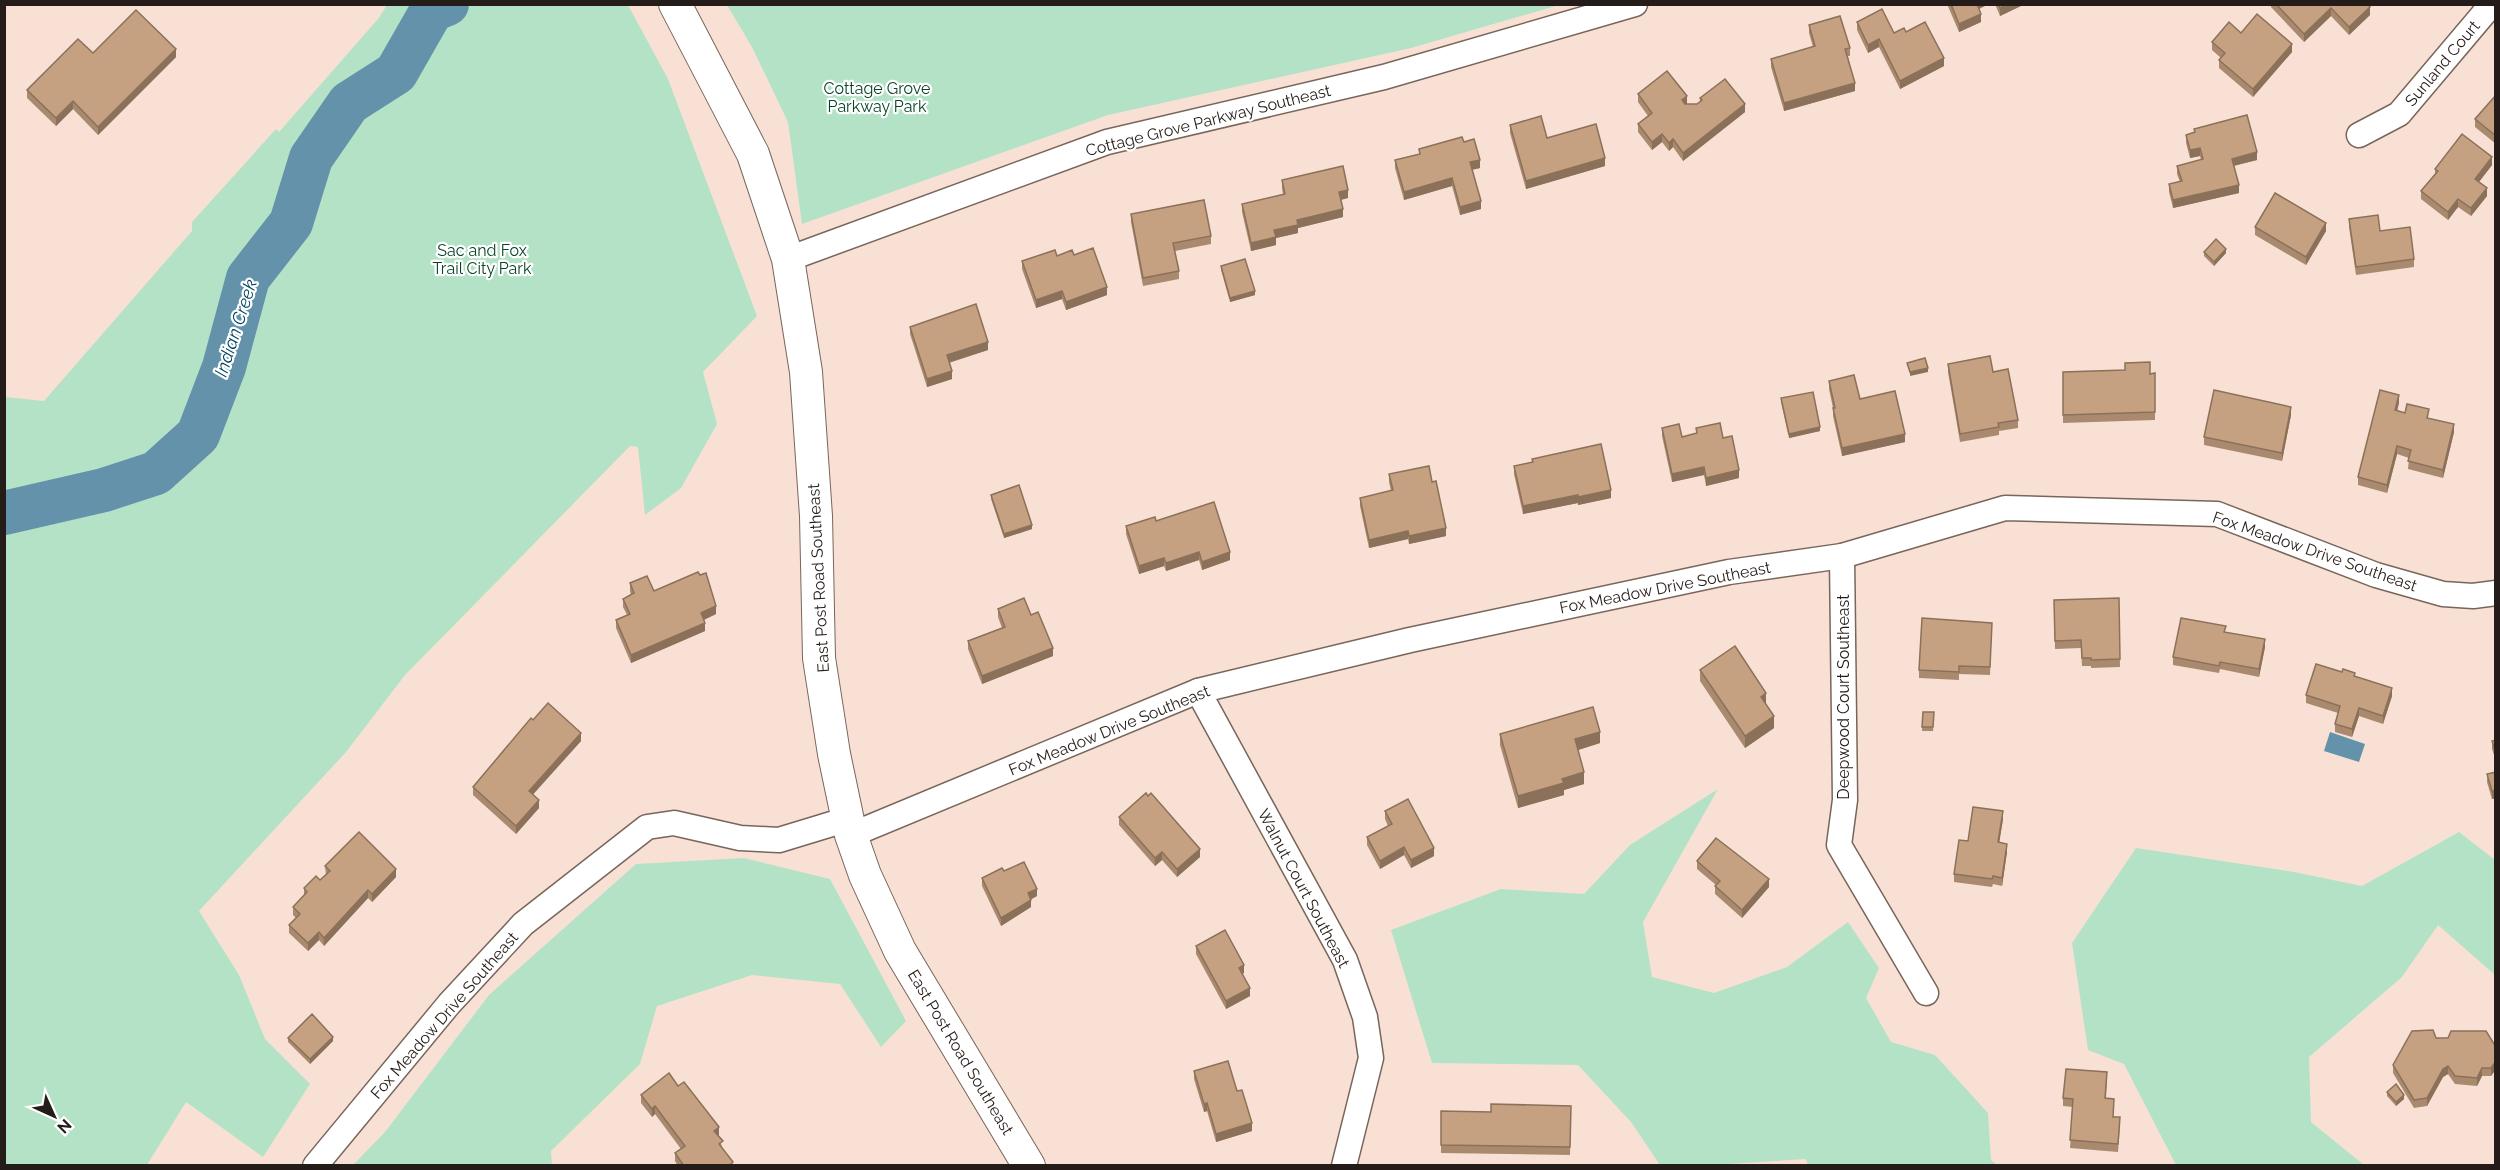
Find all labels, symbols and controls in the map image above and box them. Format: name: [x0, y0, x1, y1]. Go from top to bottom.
street label: Sunland Court: [2401, 16, 2484, 110]
park label: Cottage Grove Parkway Park: [824, 79, 930, 116]
street label: Cottage Grove Parkway Southeast: [1084, 81, 1333, 160]
park label: Sac and Fox Trail City Park: [433, 241, 532, 278]
water label: Indian Creek: [210, 276, 261, 379]
street label: East Post Road Southeast: [804, 482, 833, 673]
street label: Fox Meadow Drive Southeast: [2210, 508, 2420, 596]
street label: Fox Meadow Drive Southeast: [1558, 558, 1773, 617]
street label: Deepwood Court Southeast: [1834, 594, 1853, 800]
street label: Fox Meadow Drive Southeast: [1006, 681, 1213, 780]
street label: Walnut Court Southeast: [1254, 806, 1354, 971]
street label: Fox Meadow Drive Southeast: [367, 928, 522, 1103]
street label: East Post Road Southeast: [904, 966, 1018, 1139]
north arrow: [24, 1086, 84, 1146]
text: N: [53, 1115, 75, 1137]

